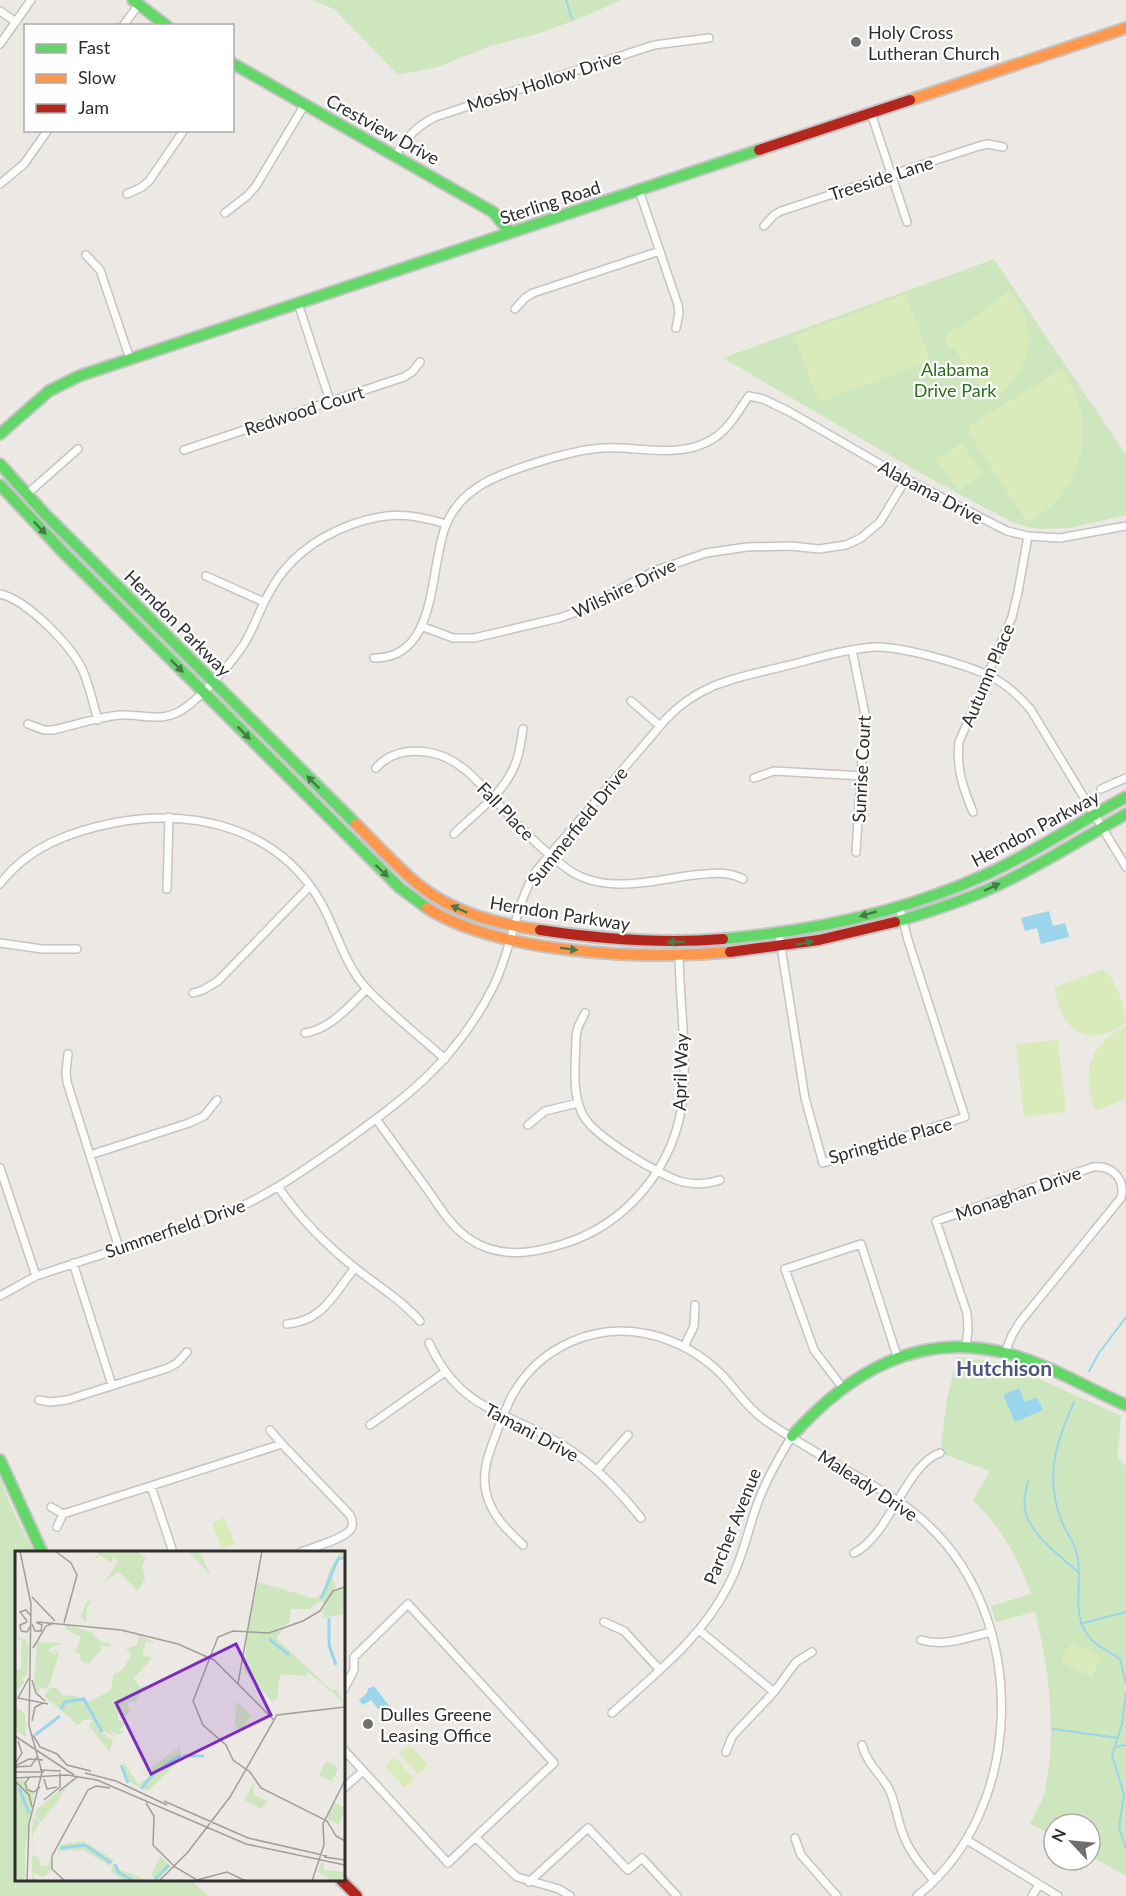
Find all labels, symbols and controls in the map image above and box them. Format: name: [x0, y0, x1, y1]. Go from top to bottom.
place label: Holy Cross Lutheran Church: [868, 21, 1000, 64]
legend: [24, 24, 234, 132]
marker: Holy Cross Lutheran Church: [849, 35, 863, 49]
text: Fast: [78, 36, 111, 58]
street label: Mosby Hollow Drive: [464, 46, 624, 116]
text: Slow: [78, 66, 116, 88]
street label: Crestview Drive: [322, 89, 444, 169]
text: Jam: [78, 96, 109, 118]
street label: Treeside Lane: [826, 151, 936, 205]
street label: Sterling Road: [497, 175, 603, 229]
park label: Alabama Drive Park: [914, 358, 997, 401]
street label: Redwood Court: [241, 380, 367, 440]
street label: Alabama Drive: [875, 455, 987, 529]
one-way arrow: [32, 520, 46, 534]
street label: Wilshire Drive: [569, 553, 679, 623]
street label: Herndon Parkway: [120, 565, 236, 681]
street label: Autumn Place: [955, 620, 1019, 730]
one-way arrow: [170, 658, 184, 672]
street label: Sunrise Court: [847, 714, 875, 823]
one-way arrow: [236, 725, 250, 739]
street label: Summerfield Drive: [522, 762, 632, 890]
one-way arrow: [305, 775, 320, 789]
street label: Fall Place: [473, 777, 539, 845]
street label: Herndon Parkway: [967, 785, 1103, 871]
one-way arrow: [374, 863, 388, 877]
one-way arrow: [983, 883, 1000, 892]
street label: Herndon Parkway: [488, 891, 632, 935]
one-way arrow: [450, 905, 467, 914]
one-way arrow: [859, 910, 877, 919]
one-way arrow: [667, 937, 686, 947]
one-way arrow: [796, 938, 815, 947]
one-way arrow: [560, 944, 579, 954]
street label: April Way: [668, 1032, 692, 1111]
street label: Springtide Place: [826, 1112, 954, 1168]
street label: Monaghan Drive: [952, 1161, 1084, 1225]
street label: Summerfield Drive: [102, 1194, 248, 1262]
district label: Hutchison: [956, 1355, 1052, 1380]
street label: Tamani Drive: [481, 1398, 583, 1466]
street label: Maleady Drive: [814, 1445, 922, 1525]
street label: Parcher Avenue: [699, 1465, 765, 1587]
inset map: [15, 1551, 345, 1881]
place label: Dulles Greene Leasing Office: [380, 1703, 492, 1746]
marker: Dulles Greene Leasing Office: [361, 1717, 375, 1731]
north arrow: [1042, 1812, 1102, 1872]
text: N: [1047, 1826, 1069, 1845]

